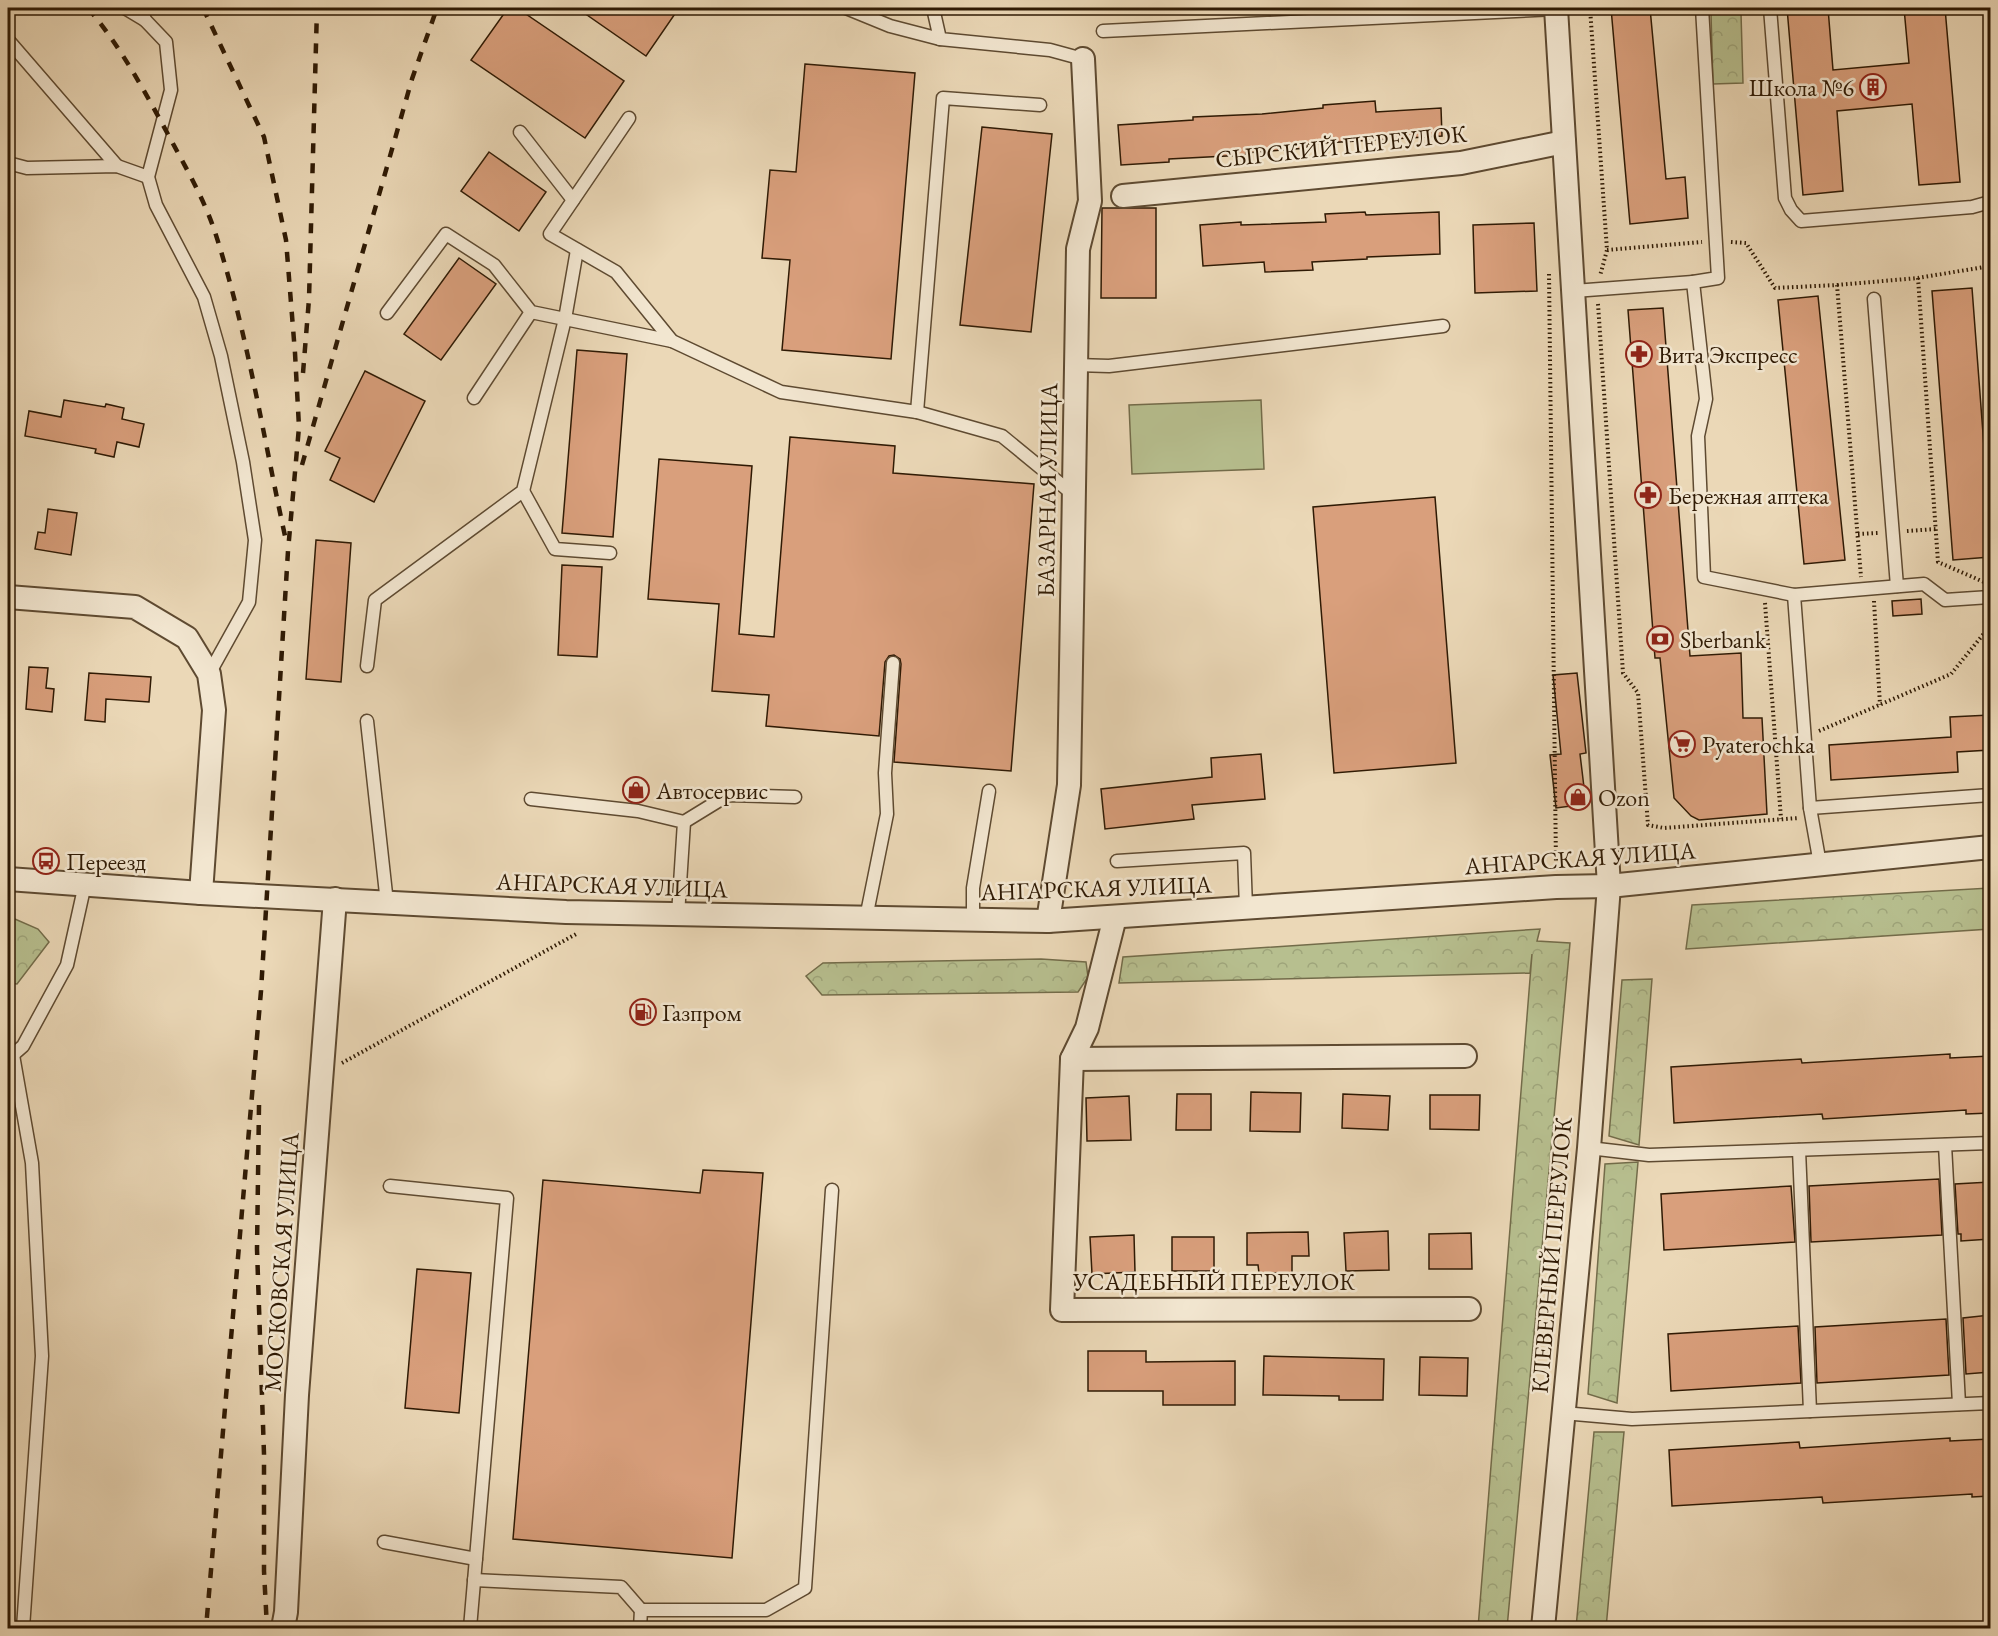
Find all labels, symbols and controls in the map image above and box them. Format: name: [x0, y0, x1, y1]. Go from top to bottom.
place label: Школа №6: [1749, 72, 1854, 103]
building icon: Школа №6: [1858, 72, 1888, 102]
street label: СЫРСКИЙ ПЕРЕУЛОК: [1214, 117, 1468, 175]
pharmacy icon: Вита Экспресс: [1624, 339, 1654, 369]
place label: Вита Экспресс: [1658, 339, 1798, 370]
street label: БАЗАРНАЯ УЛИЦА: [1030, 382, 1064, 597]
pharmacy icon: Бережная аптека: [1633, 480, 1663, 510]
place label: Бережная аптека: [1668, 480, 1829, 511]
bank icon: Sberbank: [1645, 624, 1675, 654]
place label: Sberbank: [1680, 624, 1767, 655]
supermarket icon: Pyaterochka: [1667, 729, 1697, 759]
place label: Pyaterochka: [1702, 729, 1815, 760]
shop icon: Автосервис: [621, 775, 651, 805]
place label: Автосервис: [655, 775, 768, 806]
shop icon: Ozon: [1563, 782, 1593, 812]
place label: Ozon: [1598, 782, 1650, 813]
street label: АНГАРСКАЯ УЛИЦА: [1462, 834, 1697, 882]
bus stop icon: Переезд: [31, 846, 61, 876]
place label: Переезд: [66, 846, 146, 877]
street label: АНГАРСКАЯ УЛИЦА: [495, 865, 729, 905]
street label: АНГАРСКАЯ УЛИЦА: [979, 868, 1213, 908]
fuel station icon: Газпром: [628, 997, 658, 1027]
place label: Газпром: [662, 997, 741, 1028]
street label: КЛЕВЕРНЫЙ ПЕРЕУЛОК: [1523, 1116, 1579, 1394]
street label: МОСКОВСКАЯ УЛИЦА: [256, 1131, 306, 1393]
street label: УСАДЕБНЫЙ ПЕРЕУЛОК: [1072, 1266, 1355, 1297]

